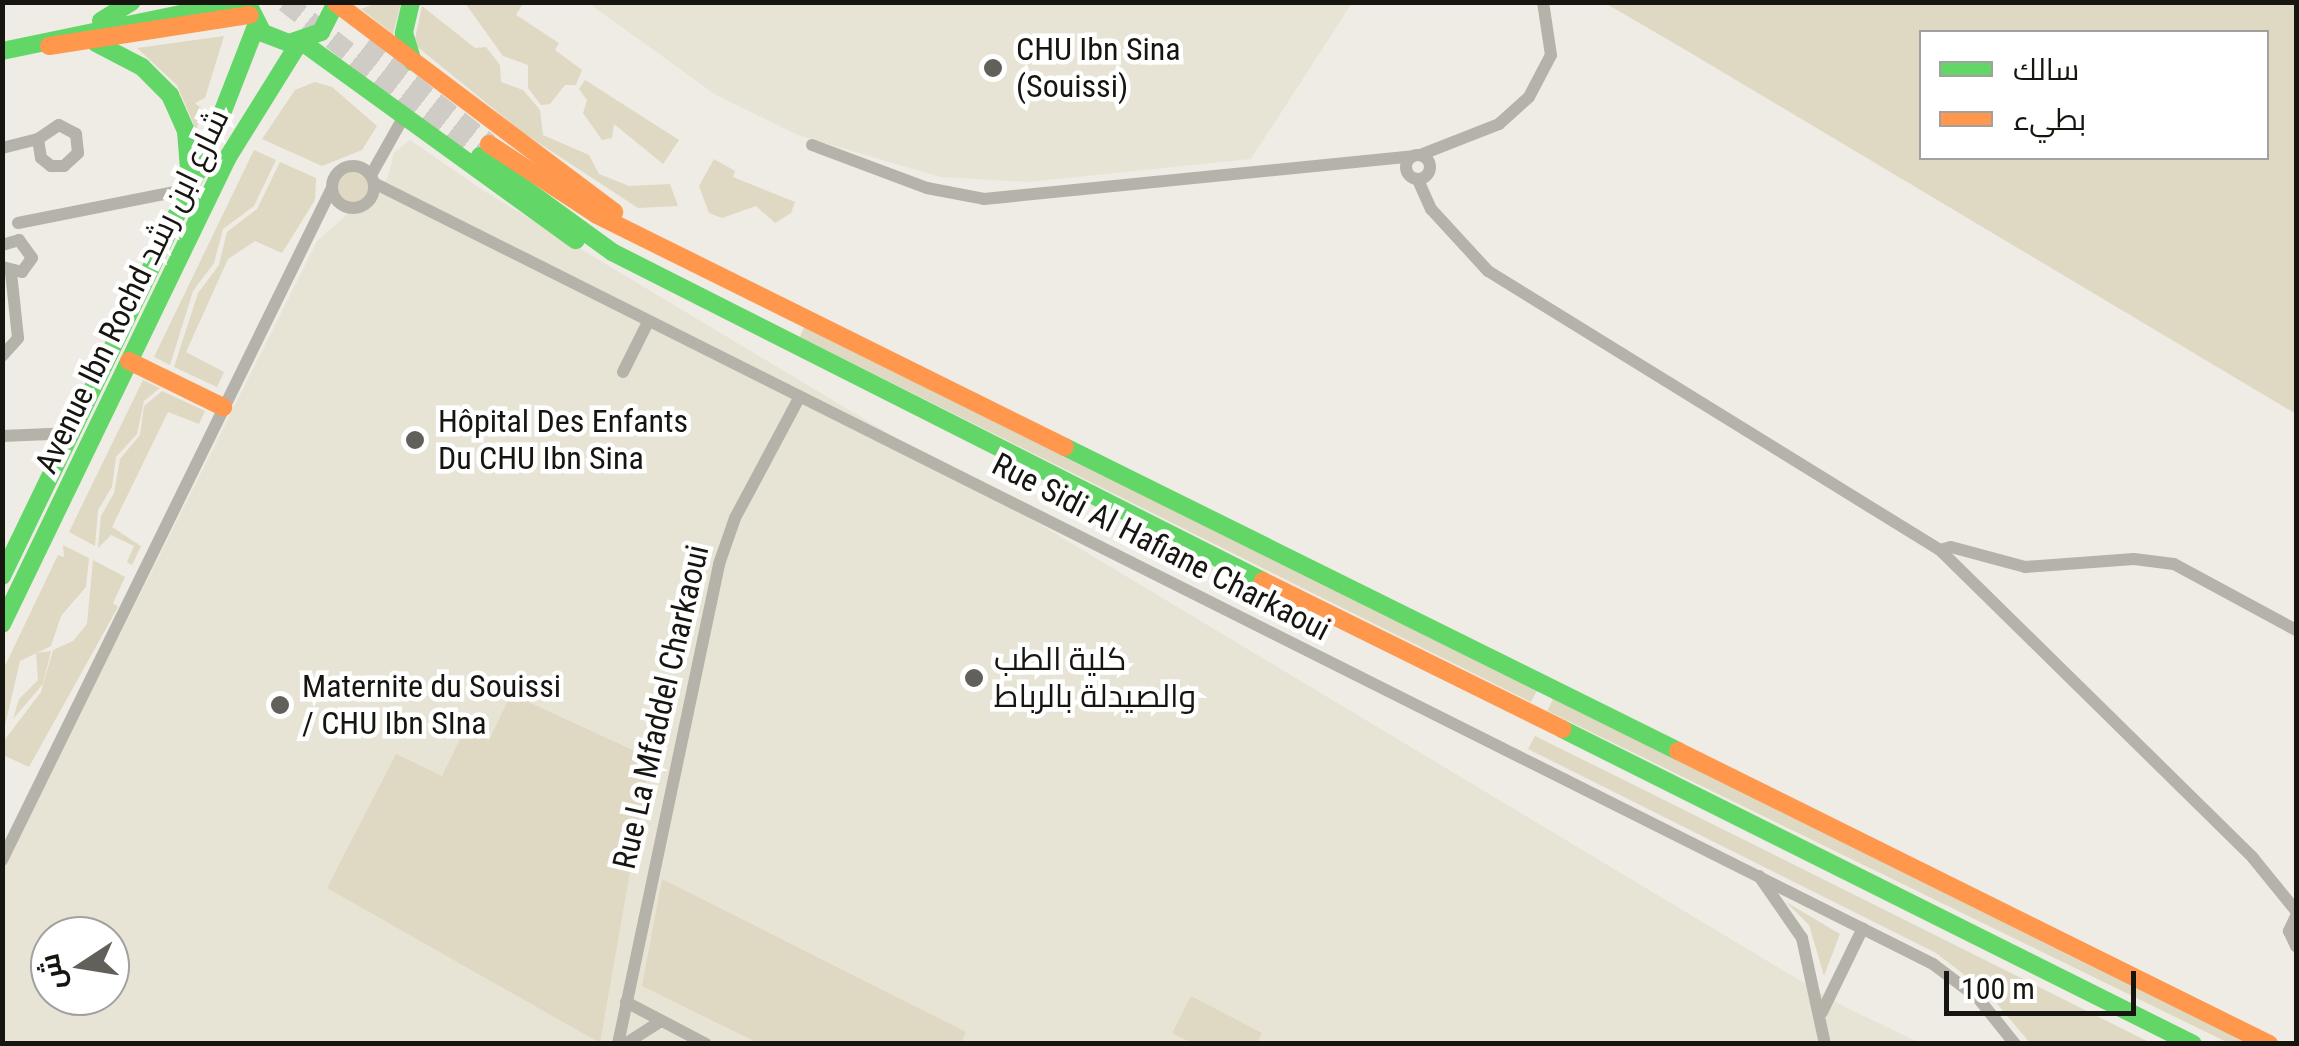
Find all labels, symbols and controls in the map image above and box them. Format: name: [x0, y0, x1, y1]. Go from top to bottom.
legend: [1919, 30, 2269, 160]
place label: CHU Ibn Sina (Souissi): [1016, 31, 1181, 106]
text: سالك: [2013, 52, 2079, 87]
marker: CHU Ibn Sina (Souissi): [980, 55, 1006, 81]
street label: Avenue Ibn Rochd شارع ابن رشد: [27, 102, 237, 480]
text: بطيء: [2013, 102, 2086, 137]
place label: Hôpital Des Enfants Du CHU Ibn Sina: [438, 403, 688, 478]
marker: Hôpital Des Enfants Du CHU Ibn Sina: [402, 427, 428, 453]
street label: Rue Sidi Al Hafiane Charkaoui: [986, 445, 1336, 649]
street label: Rue La Mfaddel Charkaoui: [605, 541, 717, 873]
place label: كلية الطب والصيدلة بالرباط: [994, 641, 1196, 716]
marker: كلية الطب والصيدلة بالرباط: [963, 667, 985, 689]
place label: Maternite du Souissi / CHU Ibn SIna: [302, 668, 561, 743]
marker: Maternite du Souissi / CHU Ibn SIna: [267, 692, 293, 718]
north arrow: [30, 916, 130, 1016]
text: ش: [32, 951, 72, 993]
scale bar: [1949, 951, 2142, 1013]
text: 100 m: [1961, 971, 2035, 1006]

